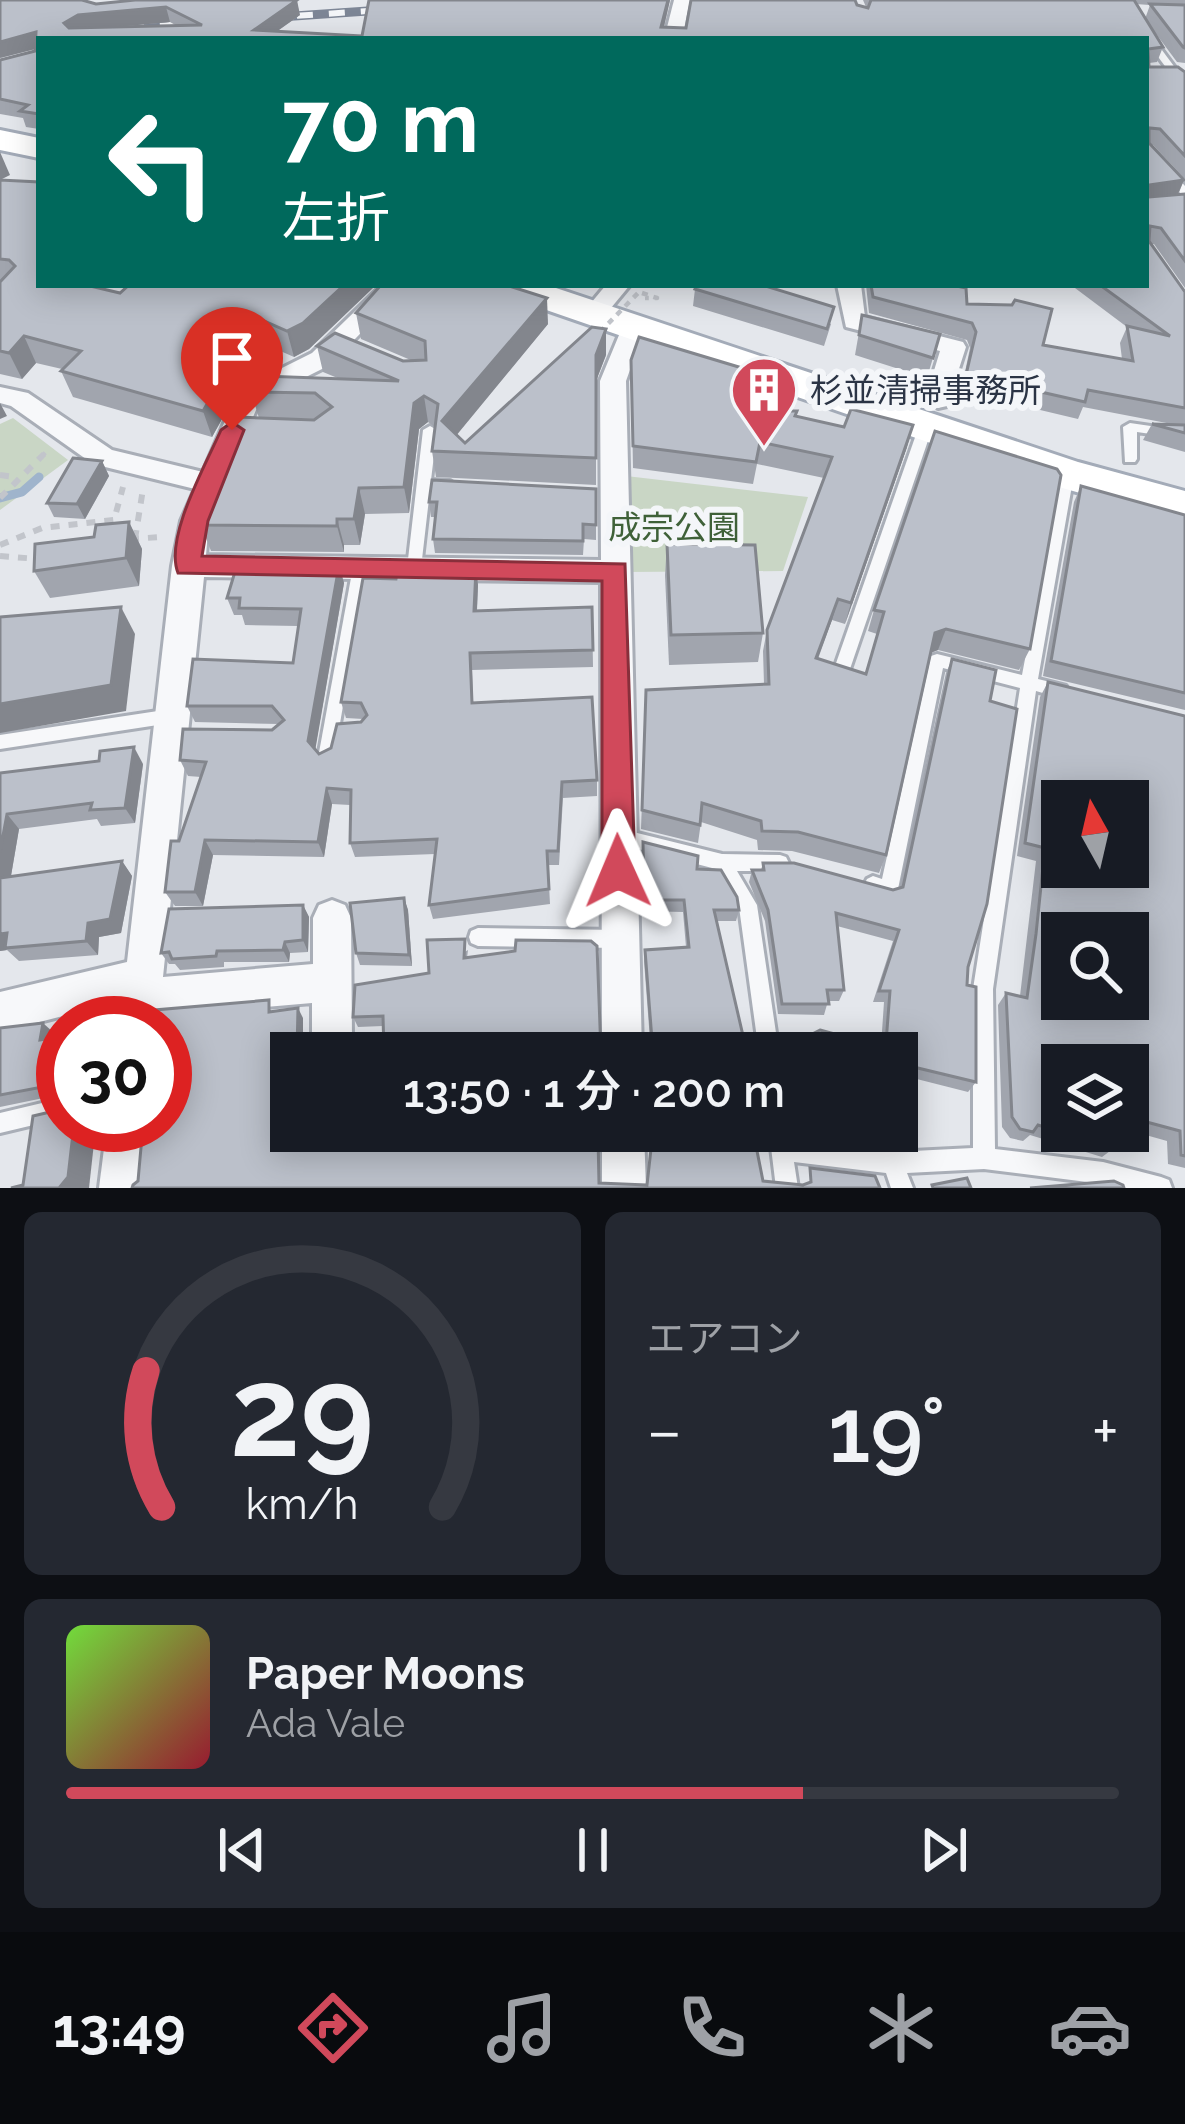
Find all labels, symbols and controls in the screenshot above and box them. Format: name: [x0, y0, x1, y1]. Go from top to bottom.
text: 70 m: [282, 73, 479, 172]
icon: left: [84, 84, 240, 240]
text: 左折: [282, 186, 390, 250]
pin: [181, 307, 283, 430]
icon: arrive: [199, 325, 265, 391]
building icon: 杉並清掃事務所: [729, 355, 799, 449]
place label: 杉並清掃事務所: [810, 371, 1041, 410]
park label: 成宗公園: [608, 508, 740, 547]
north arrow: [1041, 780, 1149, 888]
map controls: [1041, 780, 1149, 1152]
position arrow: [555, 808, 681, 934]
button: search: [1041, 912, 1149, 1020]
speed limit sign: 30: [36, 996, 192, 1152]
button: layers: [1041, 1044, 1149, 1152]
text: 13:50 · 1 分 · 200 m: [403, 1065, 785, 1118]
text: エアコン: [647, 1315, 803, 1361]
text: 29: [230, 1339, 374, 1485]
text: 19°: [828, 1377, 946, 1483]
text: −: [647, 1392, 682, 1469]
text: +: [1092, 1392, 1119, 1469]
text: km/h: [246, 1478, 359, 1528]
text: Paper Moons: [246, 1647, 525, 1700]
text: Ada Vale: [246, 1700, 405, 1746]
icon: previous: [209, 1817, 275, 1883]
icon: pause: [560, 1817, 626, 1883]
icon: next: [911, 1817, 977, 1883]
icon: directions: [291, 1986, 375, 2070]
icon: music: [480, 1986, 564, 2070]
icon: phone: [670, 1986, 754, 2070]
icon: climate: [859, 1986, 943, 2070]
icon: car: [1048, 1986, 1132, 2070]
text: 13:49: [53, 1996, 185, 2060]

